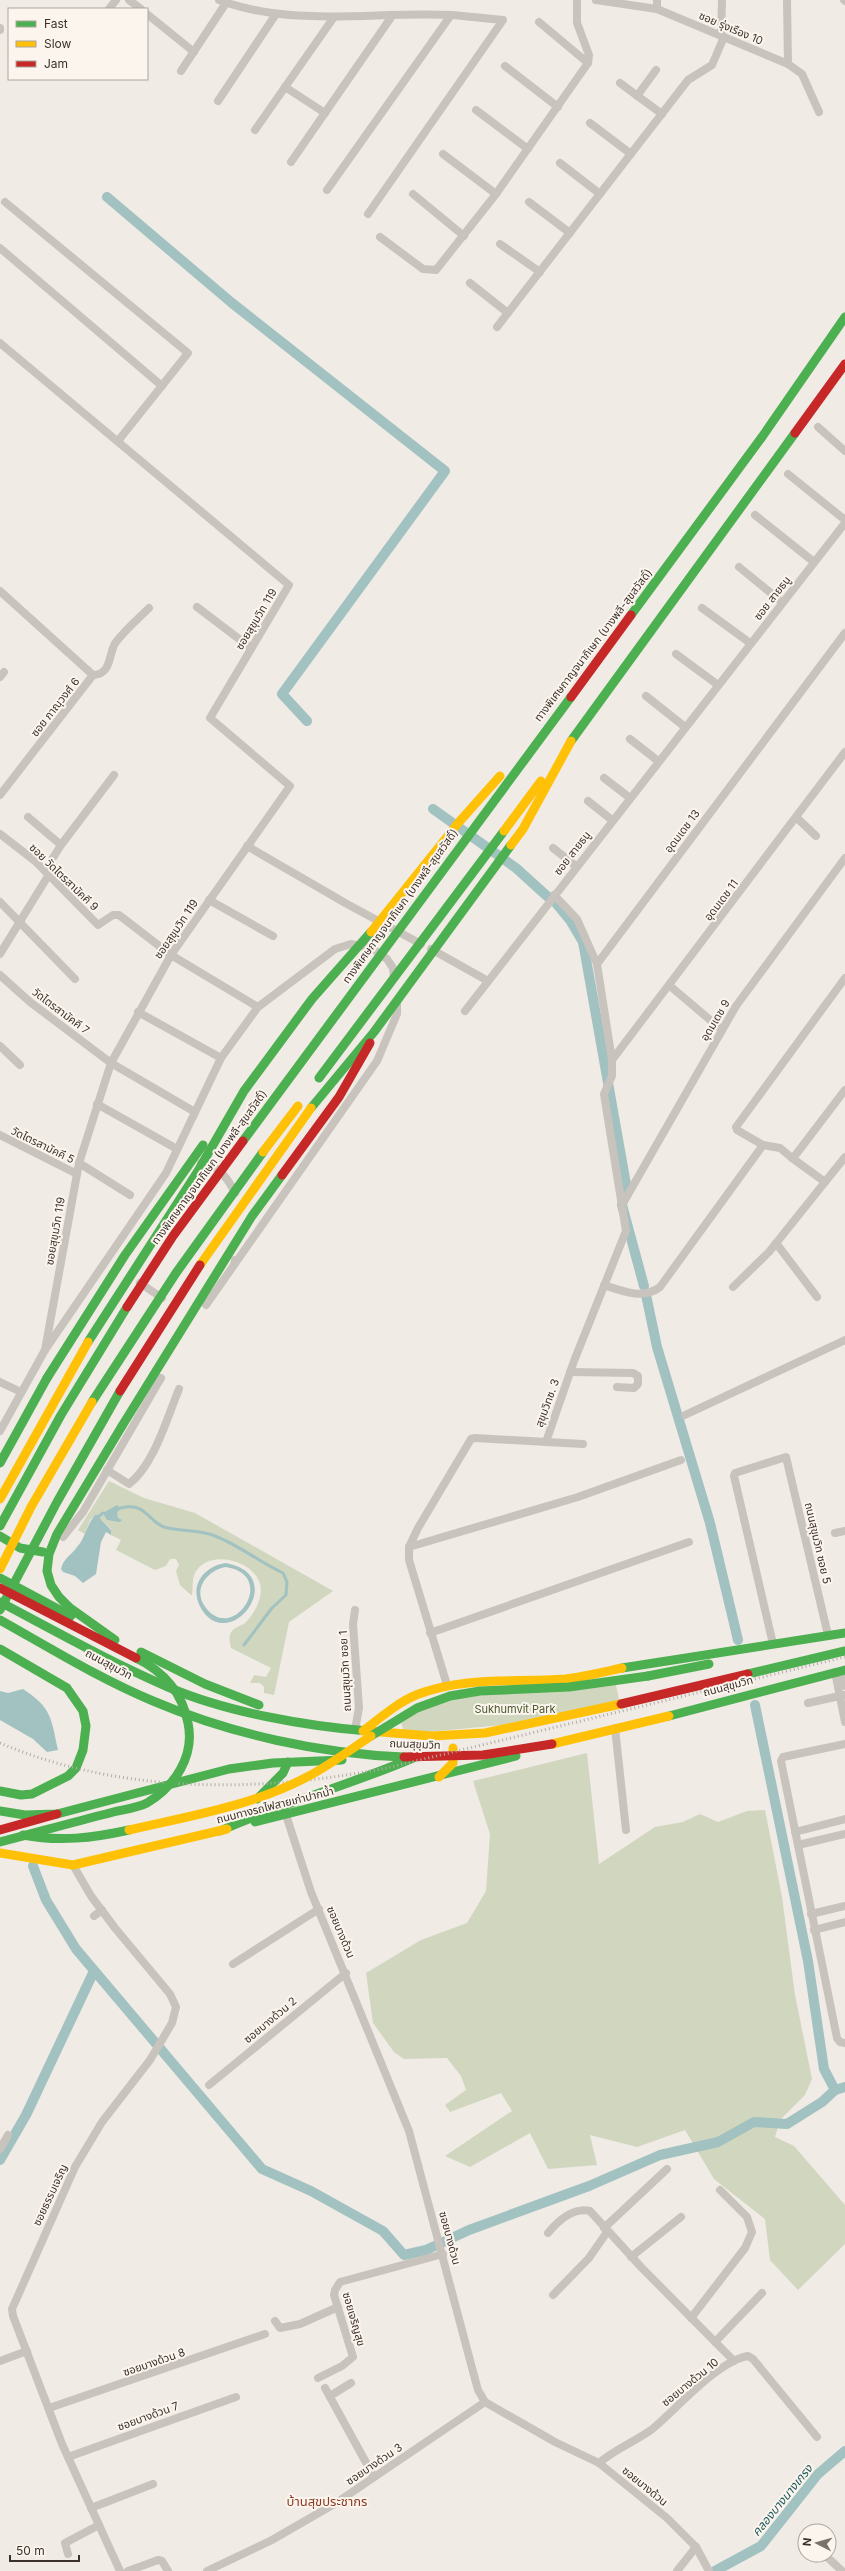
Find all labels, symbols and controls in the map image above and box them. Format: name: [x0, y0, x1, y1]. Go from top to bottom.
legend: [8, 8, 148, 80]
street label: ซอย รุ่งเรือง 10: [697, 8, 765, 48]
text: Fast: [44, 16, 68, 31]
text: Slow: [44, 36, 72, 51]
text: Jam: [44, 56, 68, 71]
street label: ทางพิเศษกาญจนาภิเษก (บางพลี-สุขสวัสดิ์): [531, 566, 655, 724]
street label: ซอย สายธนู: [750, 573, 794, 623]
street label: ซอยสุขุมวิท 119: [232, 586, 280, 652]
street label: ซอย ภาณุวงศ์ 6: [28, 674, 83, 739]
street label: อุดมเดช 13: [661, 807, 703, 855]
street label: ทางพิเศษกาญจนาภิเษก (บางพลี-สุขสวัสดิ์): [339, 826, 461, 986]
street label: ซอย สายธนู: [550, 828, 594, 878]
street label: ซอย วัดไตรสามัคคี 9: [26, 840, 102, 914]
street label: อุดมเดช 11: [701, 877, 741, 923]
street label: ซอยสุขุมวิท 119: [151, 896, 201, 962]
street label: วัดไตรสามัคคี 7: [30, 985, 92, 1037]
street label: อุดมเดช 9: [697, 997, 733, 1043]
street label: ทางพิเศษกาญจนาภิเษก (บางพลี-สุขสวัสดิ์): [148, 1087, 270, 1247]
street label: วัดไตรสามัคคี 5: [9, 1124, 77, 1166]
street label: ซอยสุขุมวิท 119: [42, 1196, 68, 1266]
street label: สุขุมวิทซ. 3: [532, 1377, 562, 1429]
street label: ถนนสุขุมวิท ซอย 5: [802, 1501, 834, 1585]
street label: ถนนสุขุมวิท ซอย 1: [336, 1630, 354, 1712]
street label: ถนนสุขุมวิท: [83, 1646, 135, 1682]
street label: ถนนสุขุมวิท: [701, 1673, 755, 1699]
park label: Sukhumvit Park: [474, 1702, 556, 1716]
street label: ถนนสุขุมวิท: [389, 1736, 441, 1752]
street label: ถนนทางรถไฟสายเก่าปากน้ำ: [215, 1783, 335, 1826]
street label: ซอยบางด้วน: [324, 1904, 358, 1960]
street label: ซอยบางด้วน 2: [241, 1994, 299, 2046]
street label: ซอยธรรมเจริญ: [30, 2162, 70, 2228]
street label: ซอยบางด้วน: [436, 2210, 464, 2266]
street label: ซอยเจริญสุข: [340, 2290, 368, 2348]
street label: ซอยบางด้วน 8: [121, 2345, 187, 2379]
street label: ซอยบางด้วน 10: [659, 2355, 721, 2409]
street label: ซอยบางด้วน 7: [115, 2398, 181, 2434]
street label: ซอยบางด้วน 3: [343, 2440, 405, 2488]
water label: คลองบางนางเกรง: [749, 2461, 816, 2539]
street label: ซอยบางด้วน: [619, 2463, 671, 2509]
district label: บ้านสุขประชากร: [287, 2493, 367, 2509]
north arrow: [797, 2523, 837, 2563]
scale bar: [10, 2537, 79, 2563]
text: N: [800, 2537, 814, 2547]
text: 50 m: [16, 2543, 45, 2558]

